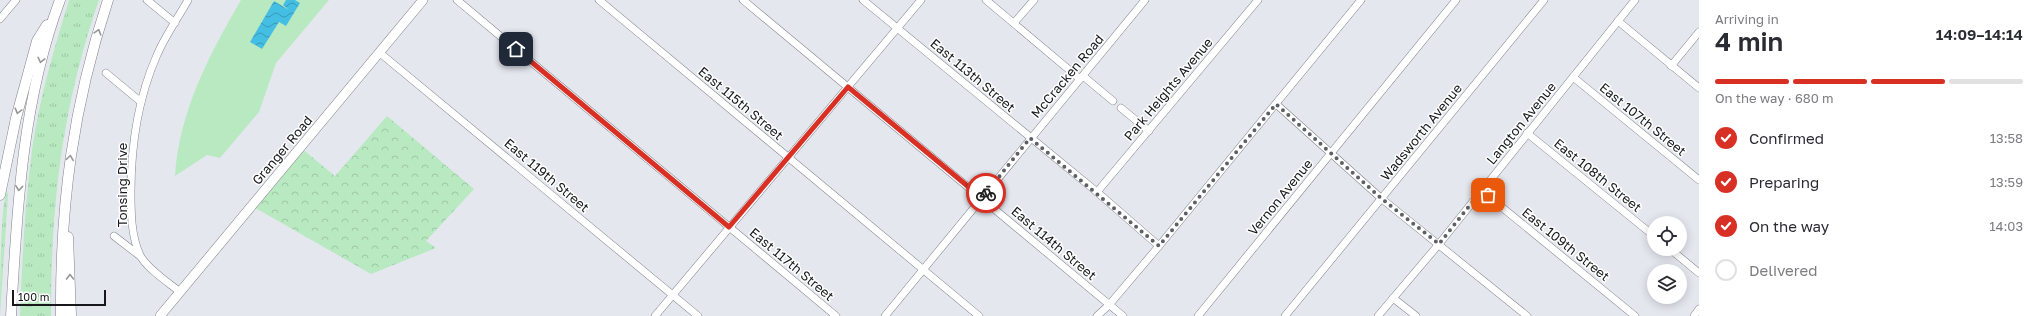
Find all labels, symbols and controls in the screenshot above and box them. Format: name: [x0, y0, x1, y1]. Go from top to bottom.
text: Arriving in: [1715, 11, 1779, 27]
text: 14:09–14:14: [1936, 25, 2023, 43]
text: 4 min: [1715, 26, 1783, 57]
one-way arrow: [93, 28, 102, 35]
street label: McCracken Road: [1027, 31, 1107, 121]
pin: [499, 32, 533, 66]
street label: Park Heights Avenue: [1120, 34, 1216, 144]
street label: East 113th Street: [927, 35, 1019, 115]
icon: home: [505, 38, 527, 60]
one-way arrow: [37, 56, 46, 63]
street label: East 115th Street: [695, 63, 787, 143]
street label: Langton Avenue: [1483, 79, 1559, 167]
street label: East 107th Street: [1597, 79, 1689, 159]
street label: Wadsworth Avenue: [1377, 80, 1465, 184]
text: On the way · 680 m: [1715, 90, 1834, 106]
one-way arrow: [15, 107, 23, 114]
street label: Granger Road: [249, 112, 315, 188]
icon: check: [1715, 127, 1737, 149]
text: Confirmed: [1749, 129, 1824, 147]
text: 13:58: [1990, 130, 2023, 146]
street label: East 119th Street: [501, 135, 593, 215]
street label: East 108th Street: [1551, 135, 1645, 215]
street label: Tonsing Drive: [114, 143, 130, 227]
one-way arrow: [65, 155, 74, 161]
street label: Vernon Avenue: [1244, 156, 1316, 238]
icon: check: [1715, 171, 1737, 193]
courier: [966, 173, 1006, 213]
text: Preparing: [1749, 173, 1819, 191]
text: 13:59: [1990, 174, 2023, 190]
pin: [1471, 178, 1505, 212]
icon: bike: [975, 182, 997, 204]
icon: bag: [1477, 184, 1499, 206]
one-way arrow: [15, 185, 24, 191]
street label: East 114th Street: [1008, 203, 1100, 283]
street label: East 109th Street: [1519, 204, 1613, 284]
icon: check: [1715, 215, 1737, 237]
map controls: [1647, 216, 1687, 304]
button: locate: [1647, 216, 1687, 256]
text: On the way: [1749, 217, 1829, 235]
text: 14:03: [1989, 218, 2023, 234]
street label: East 117th Street: [747, 224, 837, 304]
text: Delivered: [1749, 261, 1817, 279]
button: layers: [1647, 264, 1687, 304]
one-way arrow: [66, 274, 74, 280]
scale bar: [12, 288, 106, 307]
text: 100 m: [18, 290, 49, 303]

